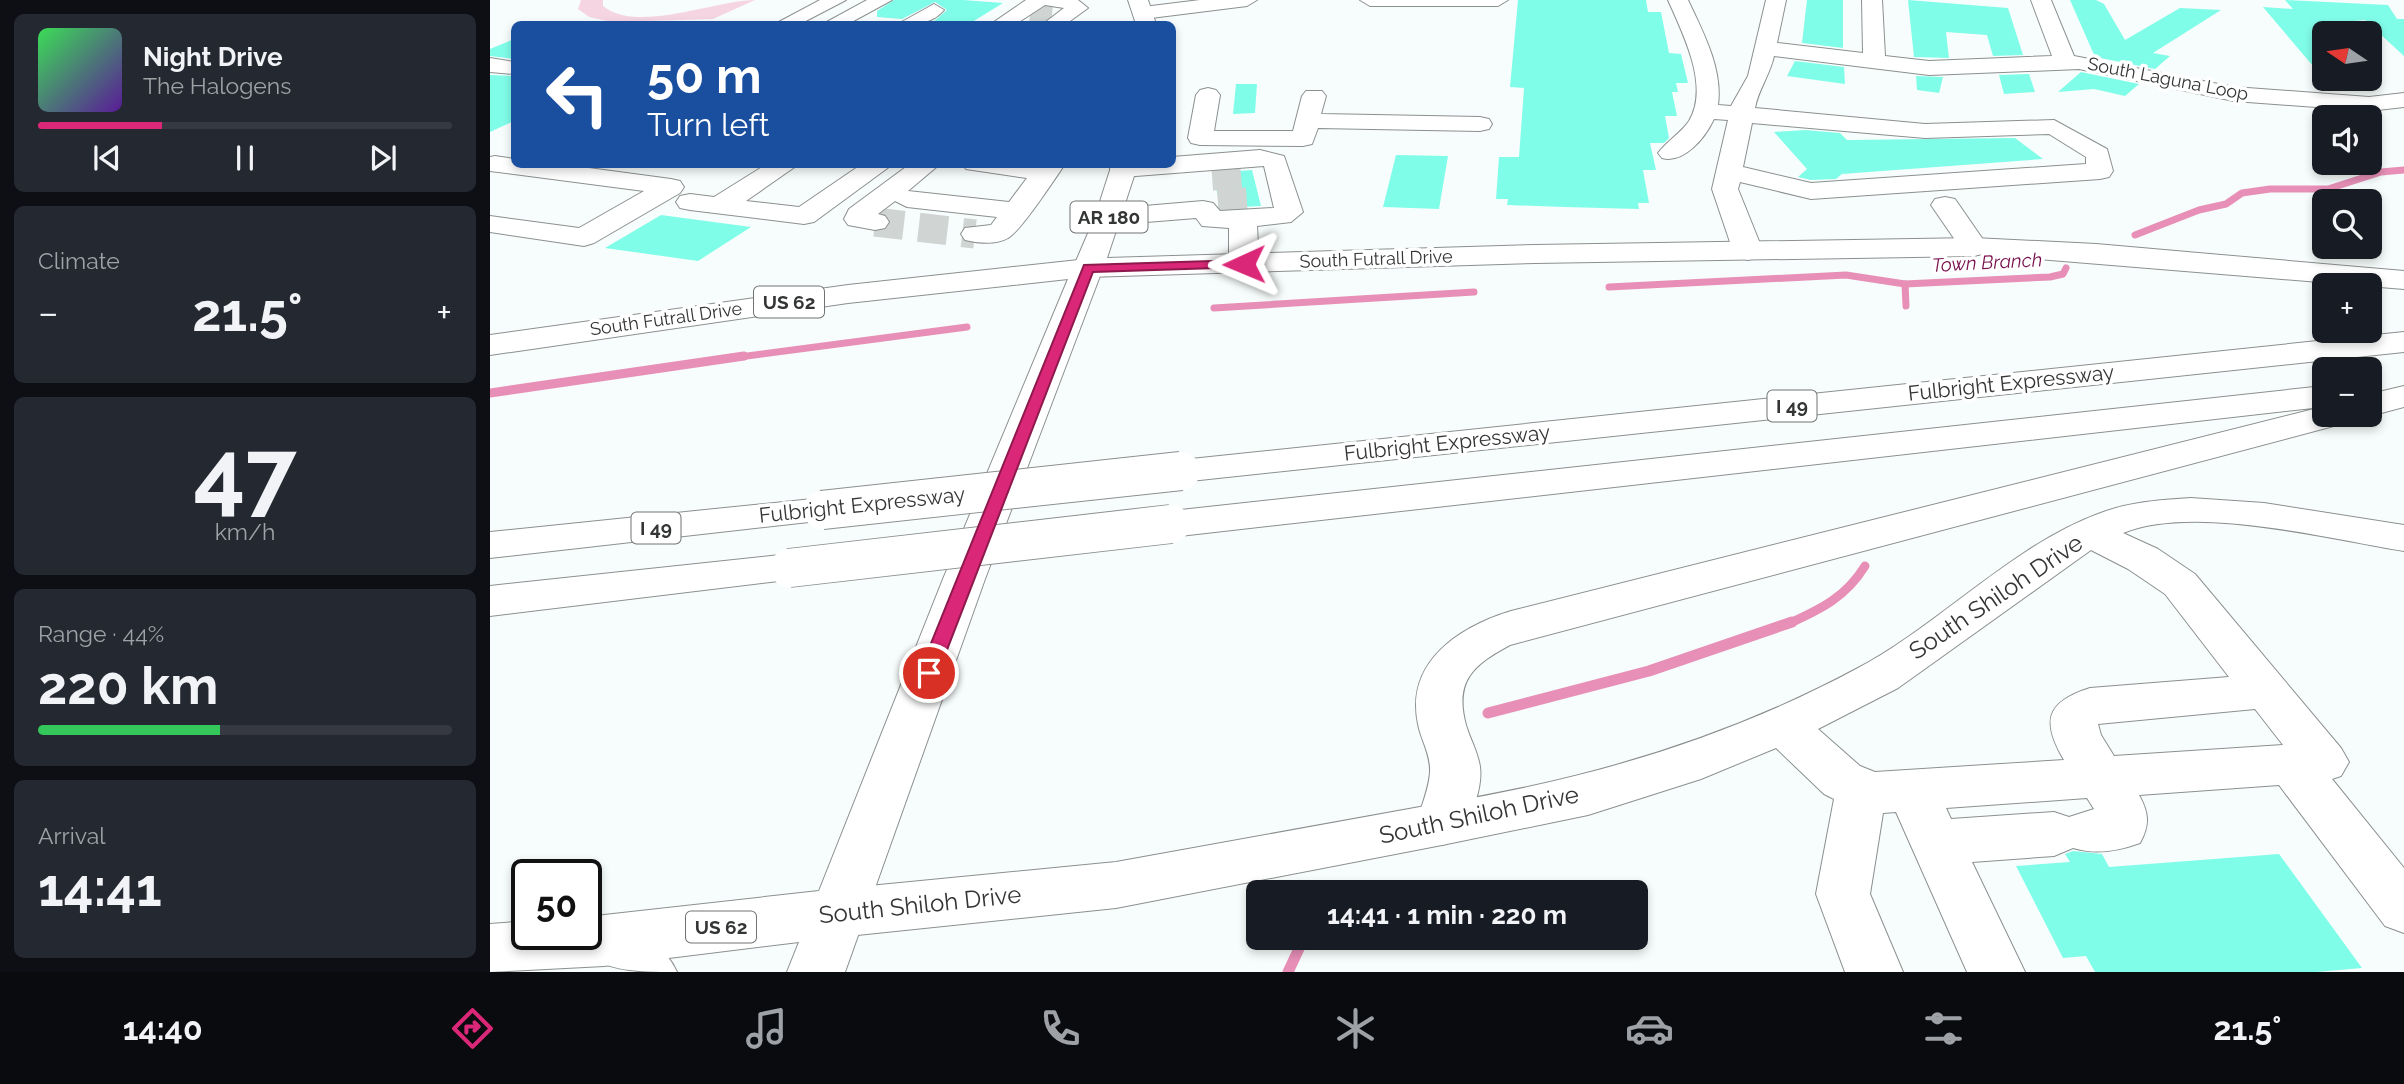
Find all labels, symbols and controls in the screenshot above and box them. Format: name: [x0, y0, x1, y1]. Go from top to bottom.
north arrow: [2312, 21, 2382, 91]
map controls: [2312, 21, 2382, 427]
text: Night Drive: [143, 42, 282, 72]
text: 50 m: [647, 47, 762, 104]
icon: left: [532, 49, 623, 140]
street label: South Laguna Loop: [2086, 53, 2250, 104]
text: The Halogens: [143, 72, 291, 99]
button: sound: [2312, 105, 2382, 175]
text: Turn left: [647, 106, 769, 143]
icon: previous: [88, 139, 126, 177]
icon: pause: [226, 139, 264, 177]
icon: next: [364, 139, 402, 177]
button: search: [2312, 189, 2382, 259]
road number: AR 180: [1070, 202, 1148, 232]
position arrow: [1207, 227, 1281, 301]
street label: South Futrall Drive: [1299, 245, 1453, 272]
text: Climate: [38, 247, 120, 274]
water label: Town Branch: [1931, 248, 2043, 276]
button: +: [2312, 273, 2382, 343]
text: 21.5°: [192, 282, 303, 343]
road number: US 62: [754, 286, 824, 318]
text: −: [38, 290, 58, 335]
text: +: [436, 290, 452, 335]
street label: South Futrall Drive: [589, 297, 744, 340]
button: −: [2312, 357, 2382, 427]
street label: Fulbright Expressway: [1907, 359, 2115, 406]
road number: I 49: [1768, 390, 1816, 422]
text: 47: [193, 419, 297, 526]
street label: Fulbright Expressway: [1343, 419, 1551, 466]
street label: Fulbright Expressway: [758, 481, 966, 528]
road number: I 49: [632, 512, 680, 544]
text: km/h: [215, 518, 275, 545]
street label: South Shiloh Drive: [1903, 528, 2088, 665]
text: Range · 44%: [38, 620, 164, 647]
pin: [899, 643, 959, 703]
icon: arrive: [910, 654, 948, 692]
text: 220 km: [38, 655, 219, 716]
street label: South Shiloh Drive: [1376, 779, 1581, 850]
text: Arrival: [38, 822, 105, 849]
text: 14:41: [38, 857, 162, 918]
speed limit sign: 50: [511, 859, 602, 950]
street label: South Shiloh Drive: [817, 879, 1023, 930]
text: 14:41 · 1 min · 220 m: [1327, 900, 1567, 930]
road number: US 62: [686, 911, 756, 942]
icon: directions: [448, 1004, 497, 1053]
icon: music: [742, 1004, 791, 1053]
icon: phone: [1036, 1004, 1085, 1053]
icon: climate: [1331, 1004, 1380, 1053]
icon: car: [1625, 1004, 1674, 1053]
icon: filters: [1919, 1004, 1968, 1053]
text: 14:40: [123, 1010, 203, 1047]
text: 21.5°: [2213, 1010, 2281, 1047]

